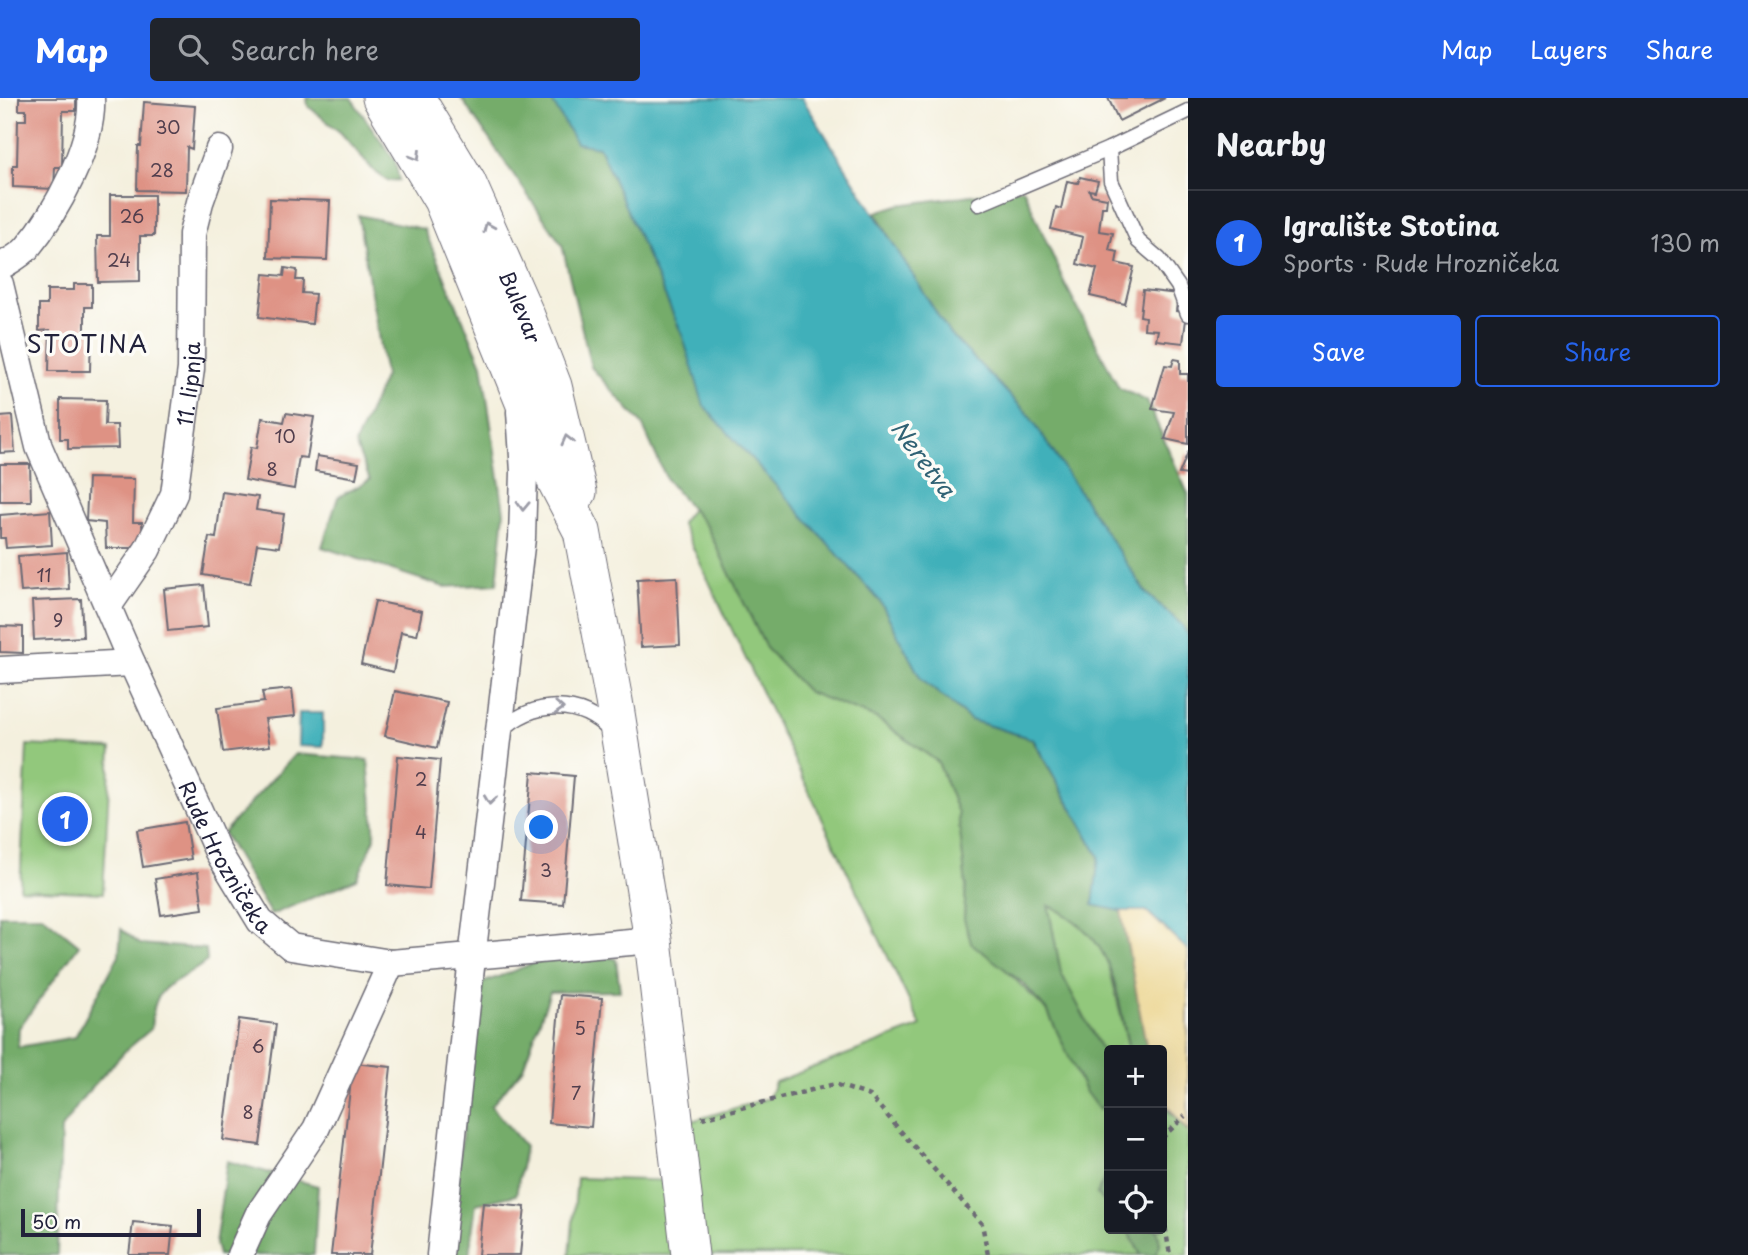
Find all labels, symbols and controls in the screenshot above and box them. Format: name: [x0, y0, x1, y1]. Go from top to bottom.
search box: [150, 18, 640, 81]
text: Map: [35, 24, 108, 74]
icon: search: [174, 30, 212, 68]
text: Search here: [230, 30, 379, 69]
text: Map: [1441, 31, 1492, 67]
text: Layers: [1530, 31, 1607, 67]
text: Share: [1645, 31, 1713, 67]
house number: 30: [155, 113, 181, 140]
text: Nearby: [1216, 121, 1326, 166]
one-way arrow: [408, 149, 421, 162]
house number: 28: [150, 156, 174, 183]
house number: 26: [120, 202, 144, 229]
text: Igralište Stotina: [1283, 206, 1499, 245]
one-way arrow: [482, 222, 496, 234]
text: 1: [1234, 225, 1245, 260]
text: 130 m: [1650, 225, 1720, 260]
text: Sports · Rude Hrozničeka: [1283, 245, 1559, 280]
house number: 24: [107, 246, 131, 273]
street label: Bulevar: [492, 265, 551, 348]
button: Save: [1216, 315, 1461, 387]
button: Share: [1475, 315, 1720, 387]
district label: STOTINA: [27, 325, 149, 361]
street label: 11. lipnja: [167, 342, 207, 428]
water label: Neretva: [883, 412, 965, 505]
house number: 10: [274, 422, 296, 449]
one-way arrow: [561, 434, 575, 446]
house number: 8: [266, 455, 278, 482]
one-way arrow: [515, 501, 531, 512]
house number: 11: [36, 561, 52, 588]
house number: 9: [53, 606, 63, 633]
one-way arrow: [554, 700, 565, 715]
house number: 2: [415, 765, 427, 792]
street label: Rude Hrozničeka: [172, 775, 279, 940]
pin: 1: [42, 793, 88, 845]
one-way arrow: [482, 794, 497, 806]
your location: [524, 810, 558, 844]
house number: 4: [415, 818, 427, 845]
house number: 3: [540, 856, 552, 883]
house number: 5: [574, 1014, 586, 1041]
house number: 6: [252, 1032, 264, 1059]
map controls: [1104, 1045, 1167, 1234]
button: +: [1104, 1045, 1167, 1108]
house number: 7: [571, 1079, 581, 1106]
house number: 8: [242, 1098, 254, 1125]
button: −: [1104, 1108, 1167, 1171]
button: locate: [1104, 1171, 1167, 1234]
scale bar: [21, 1206, 201, 1238]
text: 50 m: [32, 1207, 81, 1235]

